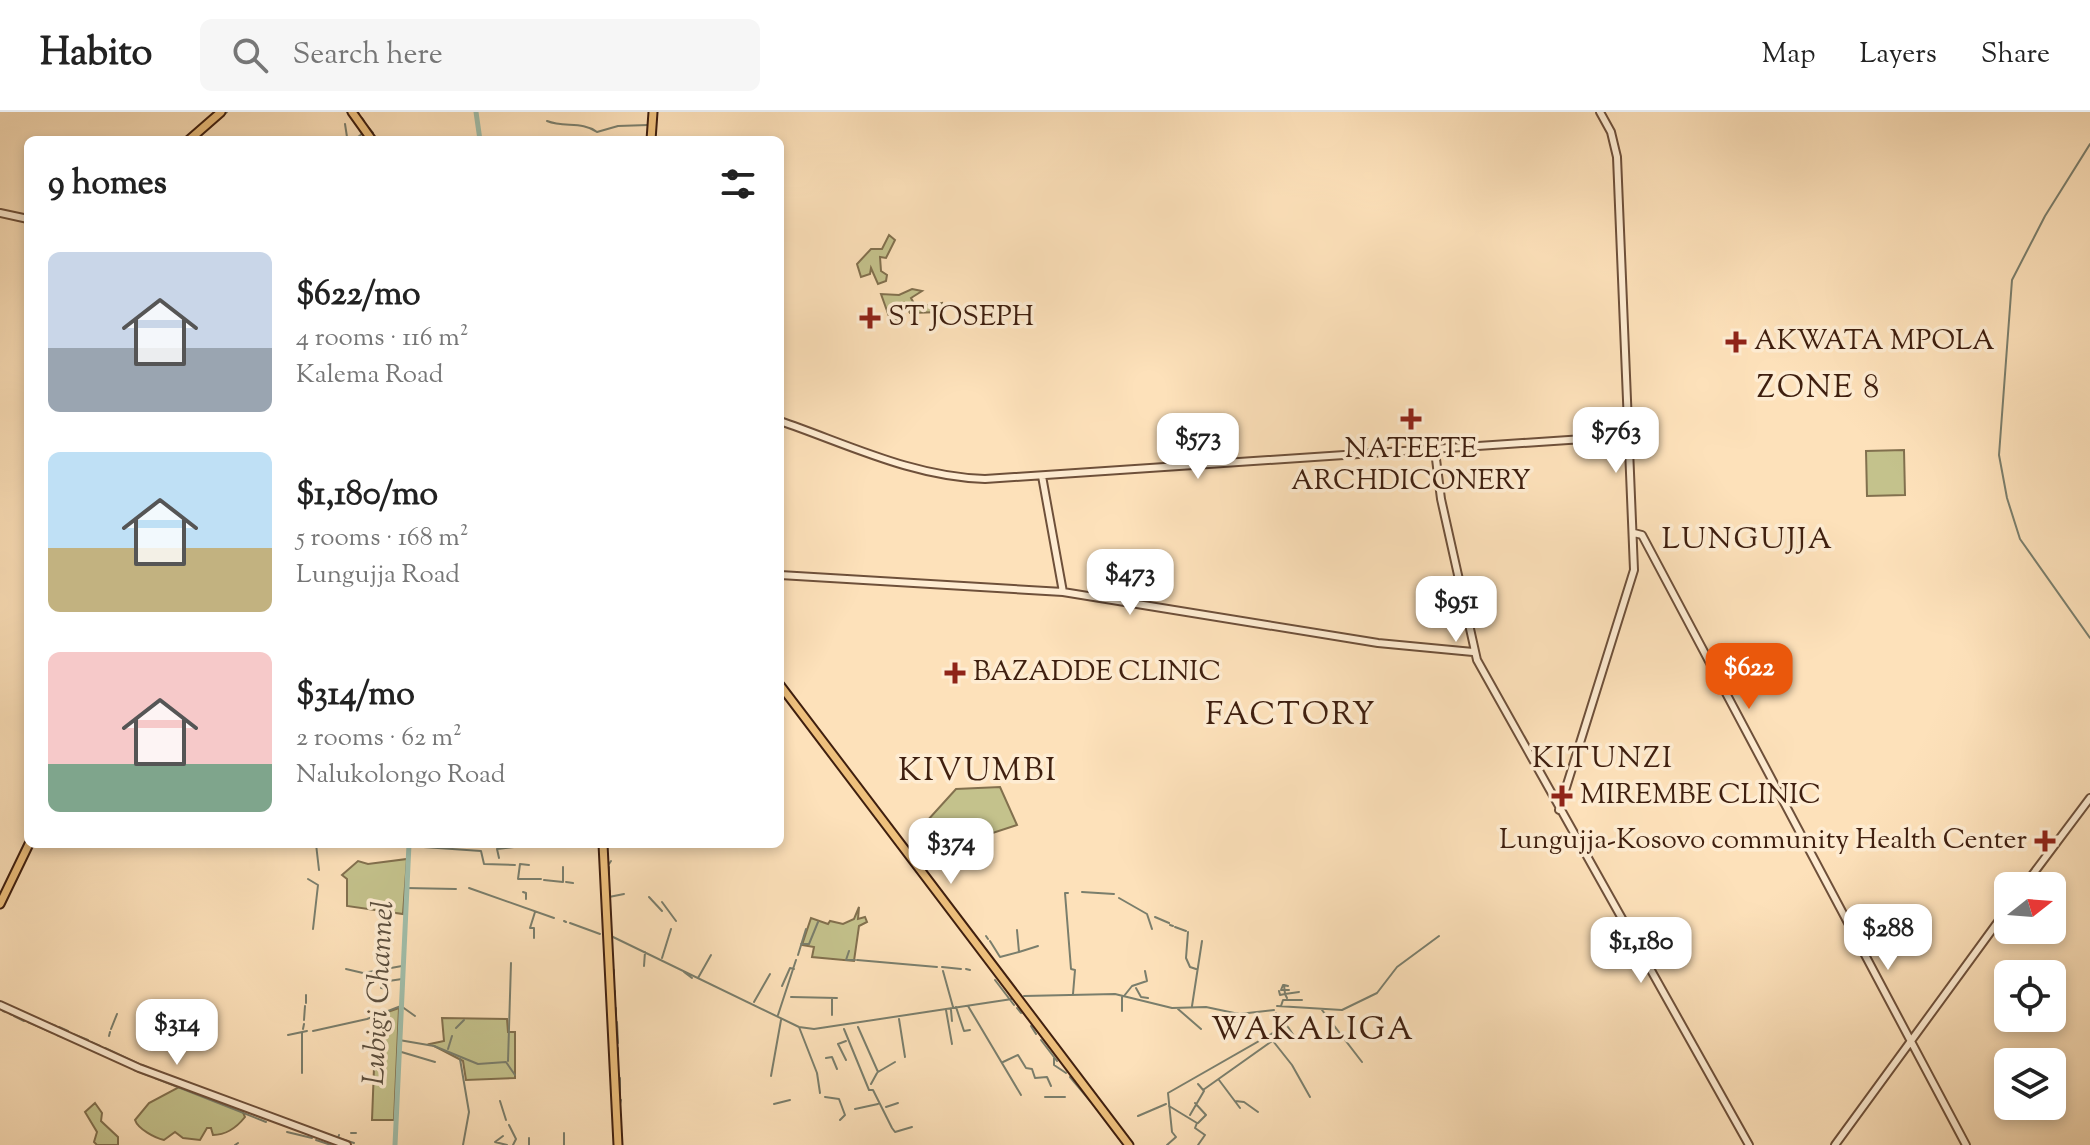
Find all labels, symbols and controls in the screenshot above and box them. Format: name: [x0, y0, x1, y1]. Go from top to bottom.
search box: [200, 19, 760, 91]
text: Habito: [40, 28, 152, 82]
icon: search: [228, 33, 272, 77]
text: Search here: [292, 34, 443, 77]
text: Map: [1762, 35, 1815, 75]
text: Layers: [1859, 35, 1937, 75]
text: Share: [1981, 35, 2050, 75]
text: 9 homes: [48, 160, 167, 209]
icon: filters: [716, 162, 760, 206]
text: $622/mo: [296, 271, 421, 320]
icon: home: [112, 284, 208, 380]
place label: ST JOSEPH: [888, 298, 1034, 338]
marker: ST JOSEPH: [859, 307, 881, 329]
text: 4 rooms · 116 m²: [296, 320, 469, 357]
place label: AKWATA MPOLA: [1754, 322, 1995, 362]
marker: AKWATA MPOLA: [1725, 331, 1747, 353]
text: Kalema Road: [296, 357, 443, 394]
district label: ZONE 8: [1757, 366, 1881, 412]
pin: $763: [1569, 407, 1663, 475]
marker: NATEETE ARCHDICONERY: [1400, 408, 1422, 430]
pin: $573: [1151, 413, 1245, 481]
text: $763: [1591, 414, 1641, 451]
text: $573: [1175, 420, 1221, 457]
place label: NATEETE ARCHDICONERY: [1291, 430, 1531, 502]
text: $1,180/mo: [296, 471, 438, 520]
icon: home: [112, 484, 208, 580]
district label: LUNGUJJA: [1662, 519, 1834, 562]
text: 5 rooms · 168 m²: [296, 520, 469, 557]
pin: $473: [1083, 549, 1177, 617]
text: $473: [1105, 556, 1155, 593]
text: Lungujja Road: [296, 557, 460, 594]
pin: $951: [1409, 576, 1503, 644]
text: $951: [1434, 583, 1478, 620]
pin: $622: [1702, 643, 1796, 711]
text: $622: [1724, 650, 1774, 687]
place label: BAZADDE CLINIC: [973, 653, 1221, 693]
marker: BAZADDE CLINIC: [944, 662, 966, 684]
text: $314/mo: [296, 671, 415, 720]
icon: home: [112, 684, 208, 780]
district label: FACTORY: [1205, 693, 1377, 739]
text: 2 rooms · 62 m²: [296, 720, 462, 757]
district label: KITUNZI: [1532, 738, 1674, 781]
district label: KIVUMBI: [898, 749, 1058, 795]
text: Nalukolongo Road: [296, 757, 505, 794]
place label: MIREMBE CLINIC: [1580, 776, 1821, 816]
marker: MIREMBE CLINIC: [1551, 785, 1573, 807]
pin: $374: [904, 818, 998, 886]
place label: Lungujja-Kosovo community Health Center: [1499, 821, 2027, 861]
text: $374: [927, 825, 975, 862]
marker: Lungujja-Kosovo community Health Center: [2034, 830, 2056, 852]
north arrow: [1994, 872, 2066, 944]
map controls: [1994, 872, 2066, 1120]
water label: Lubigi Channel: [354, 900, 406, 1086]
pin: $288: [1841, 904, 1935, 972]
text: $288: [1862, 911, 1914, 948]
pin: $1,180: [1576, 917, 1706, 985]
text: $1,180: [1609, 924, 1673, 961]
button: locate: [1994, 960, 2066, 1032]
pin: $314: [130, 999, 224, 1067]
text: $314: [154, 1006, 200, 1043]
district label: WAKALIGA: [1211, 1008, 1415, 1054]
button: layers: [1994, 1048, 2066, 1120]

